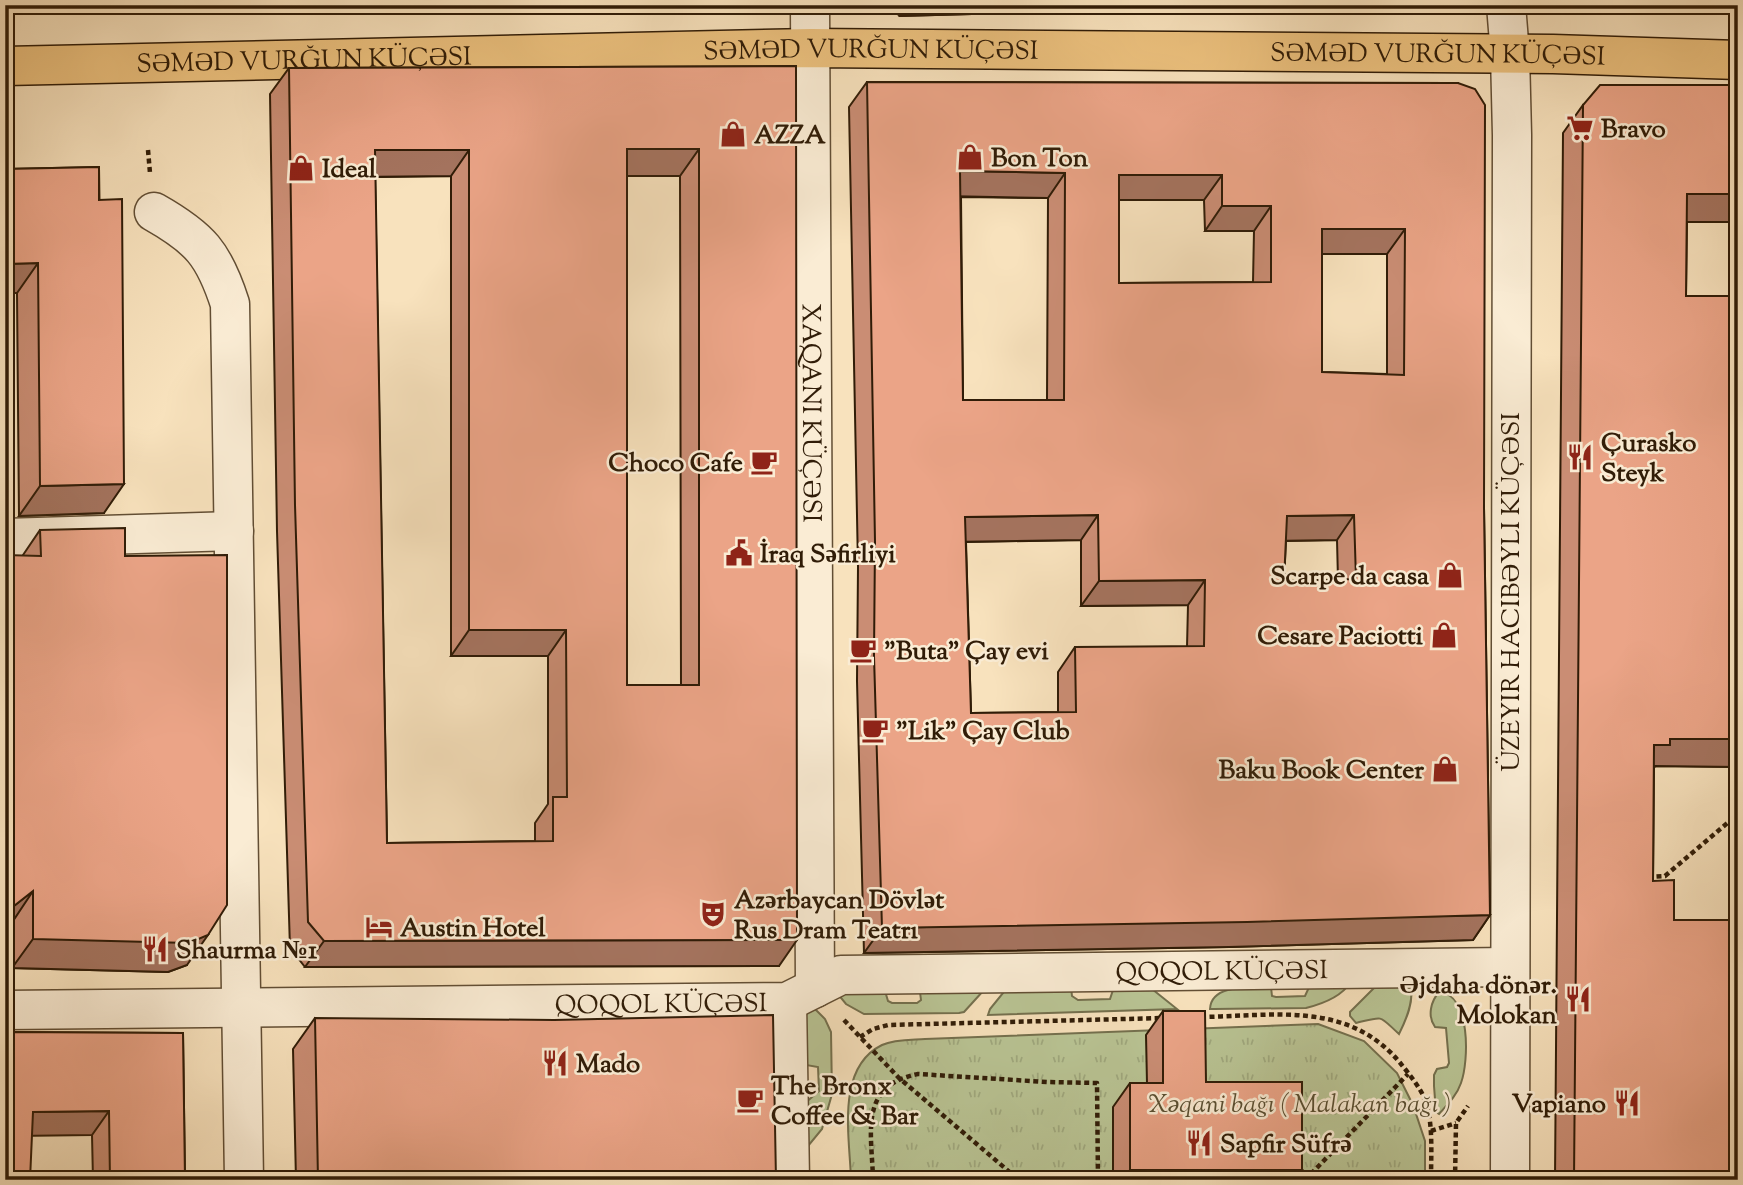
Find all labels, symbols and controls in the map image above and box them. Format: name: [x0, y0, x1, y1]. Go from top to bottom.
street label: SƏMƏD VURĞUN KÜÇƏSI: [703, 32, 1039, 71]
street label: SƏMƏD VURĞUN KÜÇƏSI: [1270, 36, 1606, 77]
street label: SƏMƏD VURĞUN KÜÇƏSI: [136, 40, 472, 84]
place label: Bravo: [1601, 112, 1666, 149]
supermarket icon: Bravo: [1565, 113, 1595, 143]
place label: AZZA: [754, 118, 826, 155]
shop icon: AZZA: [718, 119, 748, 149]
place label: Bon Ton: [991, 141, 1089, 178]
shop icon: Bon Ton: [955, 142, 985, 172]
place label: Ideal: [322, 152, 377, 189]
shop icon: Ideal: [286, 153, 316, 183]
street label: XAQANI KÜÇƏSI: [791, 303, 829, 523]
street label: ÜZEYIR HACIBƏYLI KÜÇƏSI: [1494, 412, 1531, 772]
place label: Çurasko Steyk: [1601, 426, 1696, 493]
restaurant icon: Çurasko Steyk: [1565, 442, 1595, 472]
place label: Choco Cafe: [608, 446, 743, 483]
cafe icon: Choco Cafe: [749, 447, 779, 477]
place label: İraq Səfirliyi: [760, 537, 896, 574]
public building icon: İraq Səfirliyi: [724, 538, 754, 568]
place label: Scarpe da casa: [1270, 559, 1429, 596]
shop icon: Scarpe da casa: [1435, 560, 1465, 590]
place label: Cesare Paciotti: [1257, 619, 1424, 656]
shop icon: Cesare Paciotti: [1429, 620, 1459, 650]
place label: "Buta" Çay evi: [884, 634, 1049, 671]
cafe icon: "Buta" Çay evi: [848, 635, 878, 665]
place label: "Lik" Çay Club: [896, 714, 1070, 751]
cafe icon: "Lik" Çay Club: [860, 715, 890, 745]
place label: Baku Book Center: [1219, 753, 1424, 790]
shop icon: Baku Book Center: [1430, 754, 1460, 784]
place label: Azərbaycan Dövlət Rus Dram Teatrı: [734, 883, 944, 950]
theatre icon: Azərbaycan Dövlət Rus Dram Teatrı: [698, 899, 728, 929]
place label: Austin Hotel: [400, 911, 546, 948]
hotel icon: Austin Hotel: [364, 912, 394, 942]
place label: Shaurma №1: [176, 933, 317, 970]
restaurant icon: Shaurma №1: [140, 934, 170, 964]
street label: QOQOL KÜÇƏSI: [1115, 953, 1329, 993]
place label: Əjdaha dönər. Molokan: [1399, 968, 1558, 1035]
restaurant icon: Əjdaha dönər. Molokan: [1563, 984, 1593, 1014]
street label: QOQOL KÜÇƏSI: [555, 986, 768, 1025]
place label: Mado: [576, 1047, 640, 1084]
restaurant icon: Mado: [540, 1048, 570, 1078]
place label: The Bronx Coffee & Bar: [771, 1069, 919, 1136]
cafe icon: The Bronx Coffee & Bar: [735, 1085, 765, 1115]
park label: Xəqani bağı ( Malakan bağı ): [1149, 1087, 1451, 1124]
place label: Vapiano: [1512, 1087, 1606, 1124]
restaurant icon: Vapiano: [1612, 1088, 1642, 1118]
place label: Sapfir Süfrə: [1220, 1127, 1352, 1164]
restaurant icon: Sapfir Süfrə: [1184, 1128, 1214, 1158]

